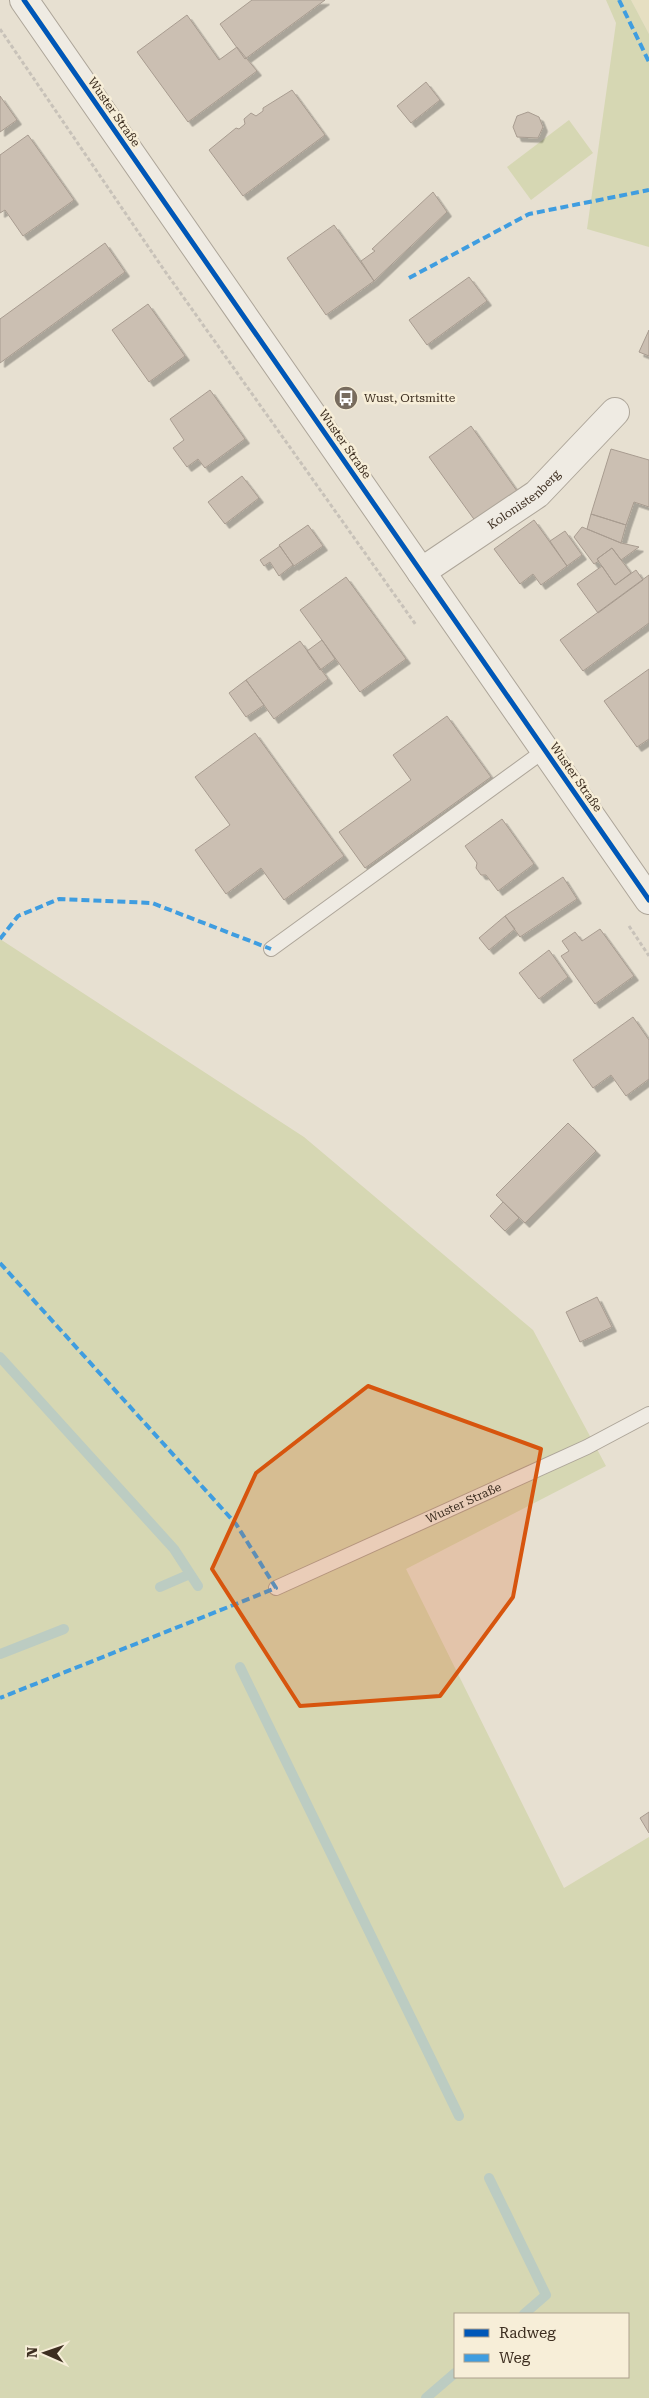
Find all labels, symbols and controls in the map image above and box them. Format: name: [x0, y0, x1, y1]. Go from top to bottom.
street label: Wuster Straße: [85, 75, 143, 150]
bus stop icon: Wust, Ortsmitte: [333, 385, 359, 411]
place label: Wust, Ortsmitte: [364, 391, 456, 405]
street label: Wuster Straße: [316, 407, 374, 482]
street label: Kolonistenberg: [485, 467, 563, 532]
street label: Wuster Straße: [547, 740, 605, 815]
street label: Wuster Straße: [424, 1480, 504, 1526]
legend: [454, 2313, 629, 2378]
text: Radweg: [499, 2324, 556, 2342]
north arrow: [20, 2328, 70, 2378]
text: N: [24, 2347, 40, 2358]
text: Weg: [499, 2349, 531, 2367]

